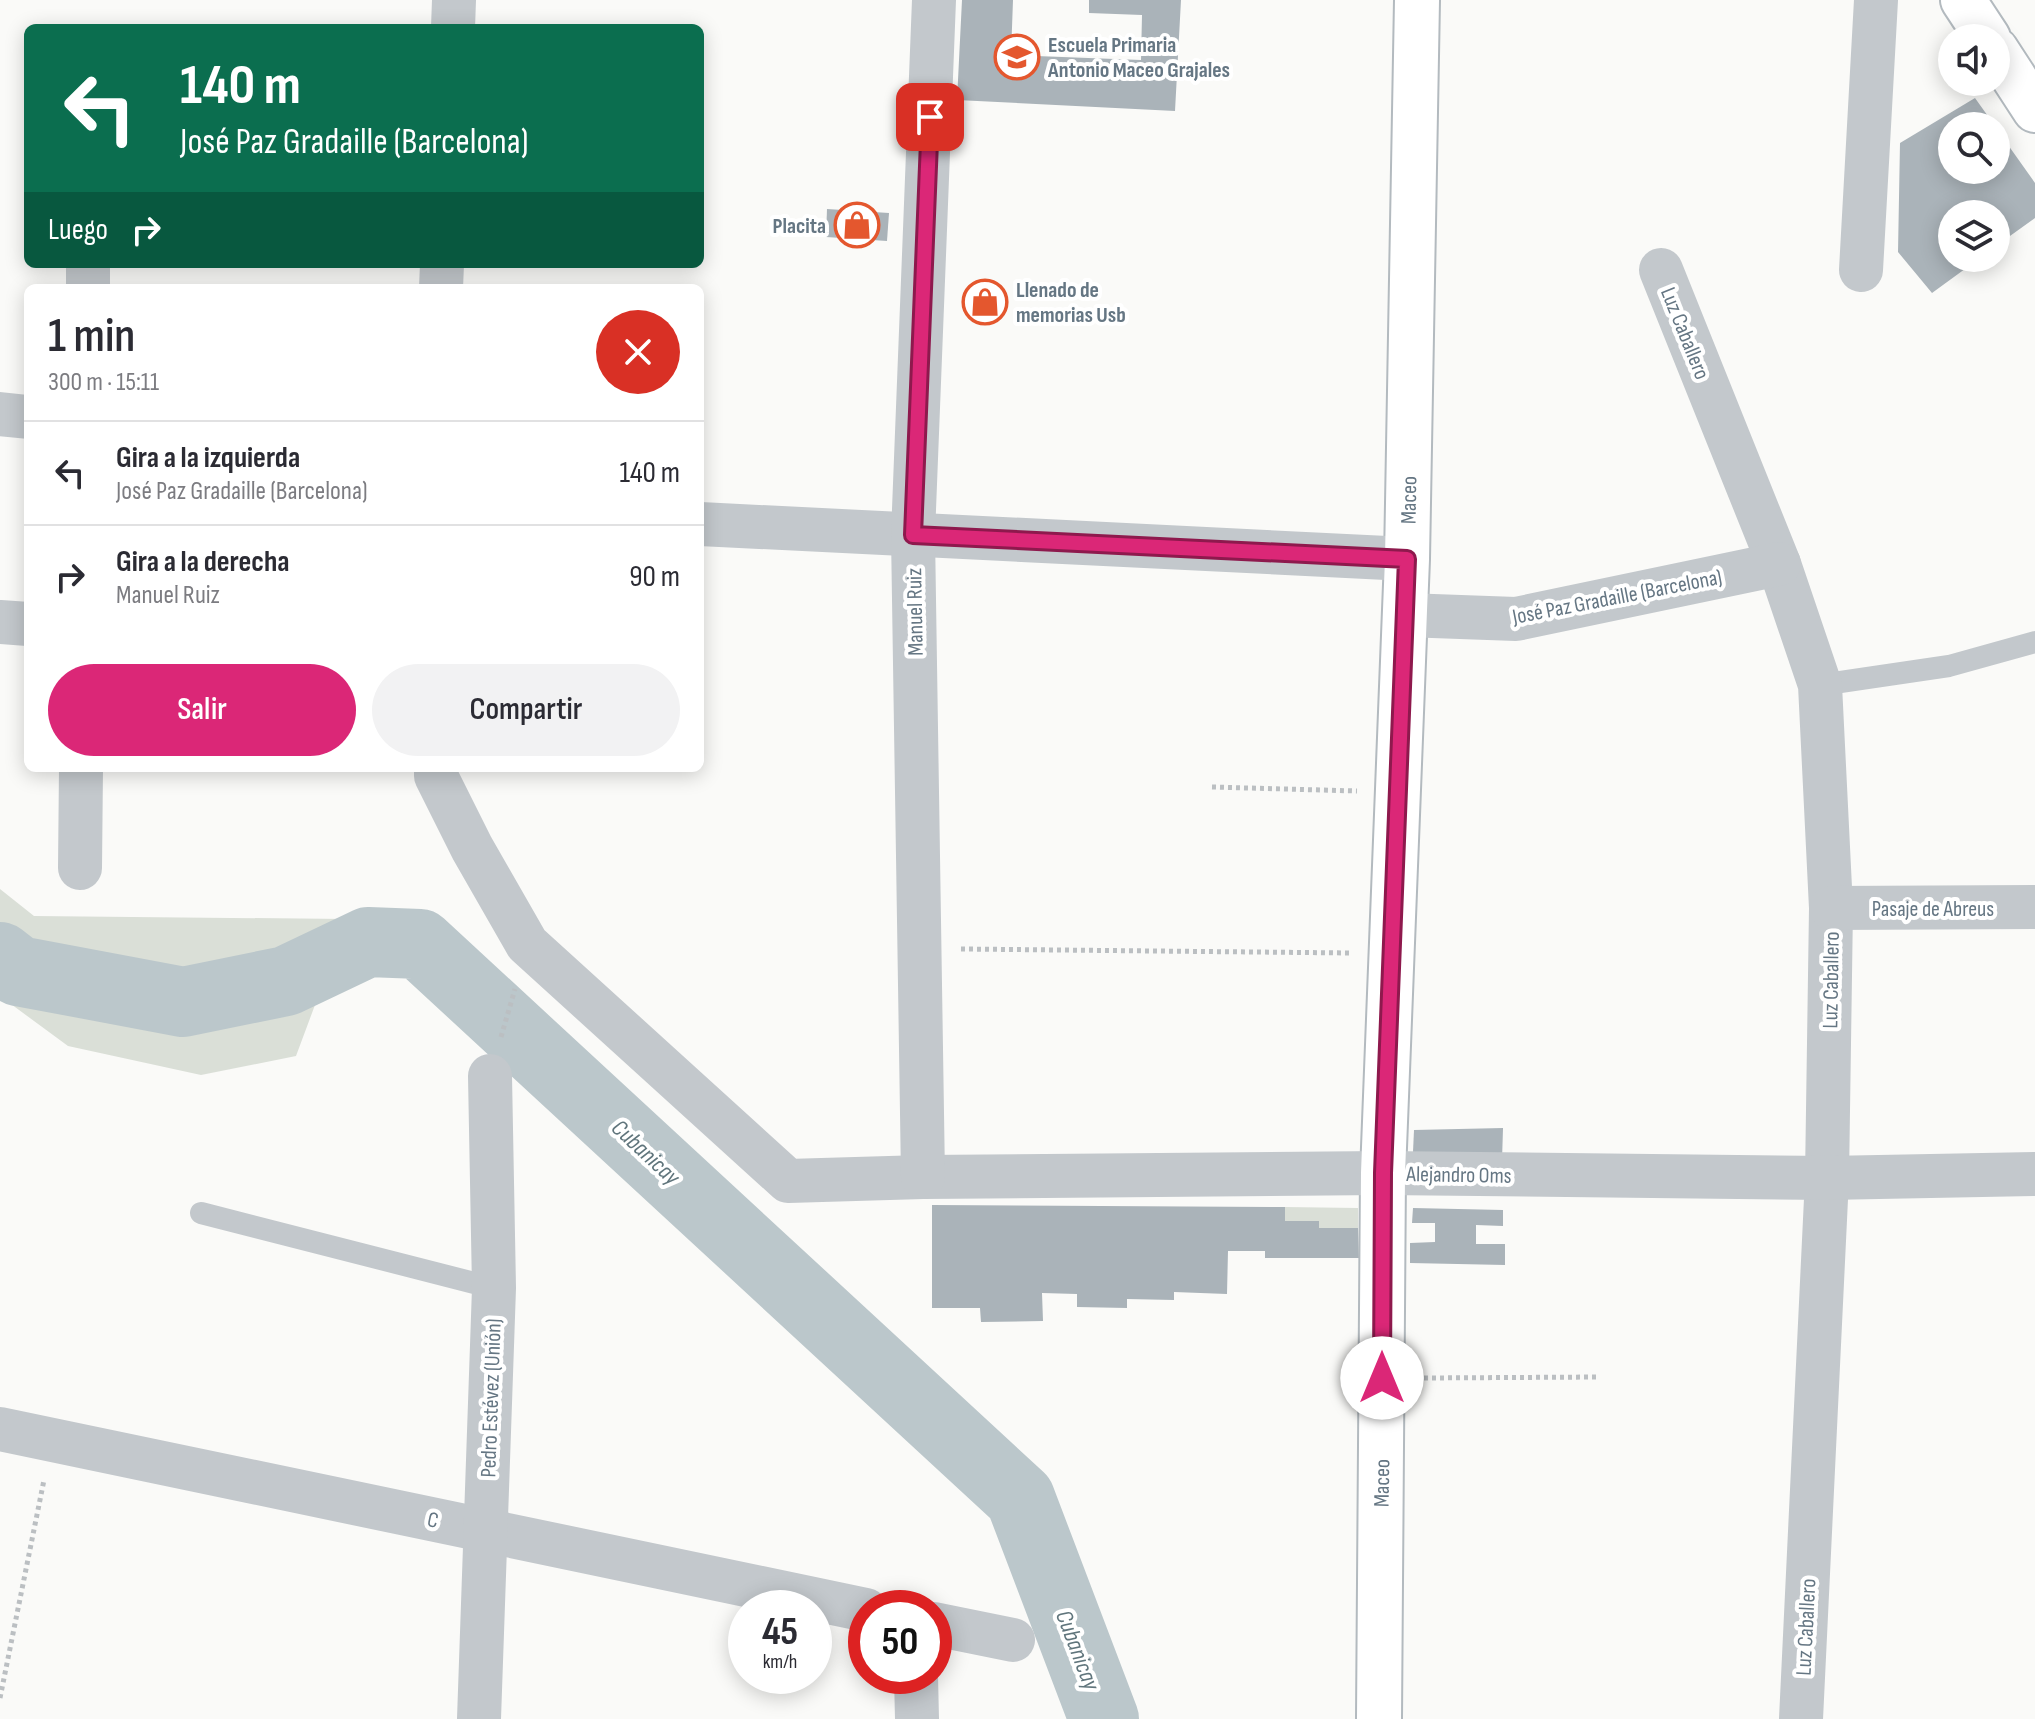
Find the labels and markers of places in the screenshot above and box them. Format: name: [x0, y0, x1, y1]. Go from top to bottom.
place label: Escuela Primaria Antonio Maceo Grajales: [1047, 32, 1230, 84]
school or university icon: Escuela Primaria Antonio Maceo Grajales: [993, 33, 1041, 81]
pin: [896, 83, 964, 151]
shop icon: Placita: [833, 201, 881, 249]
place label: Placita: [773, 213, 826, 240]
place label: Llenado de memorias Usb: [1016, 277, 1126, 329]
shop icon: Llenado de memorias Usb: [961, 278, 1009, 326]

